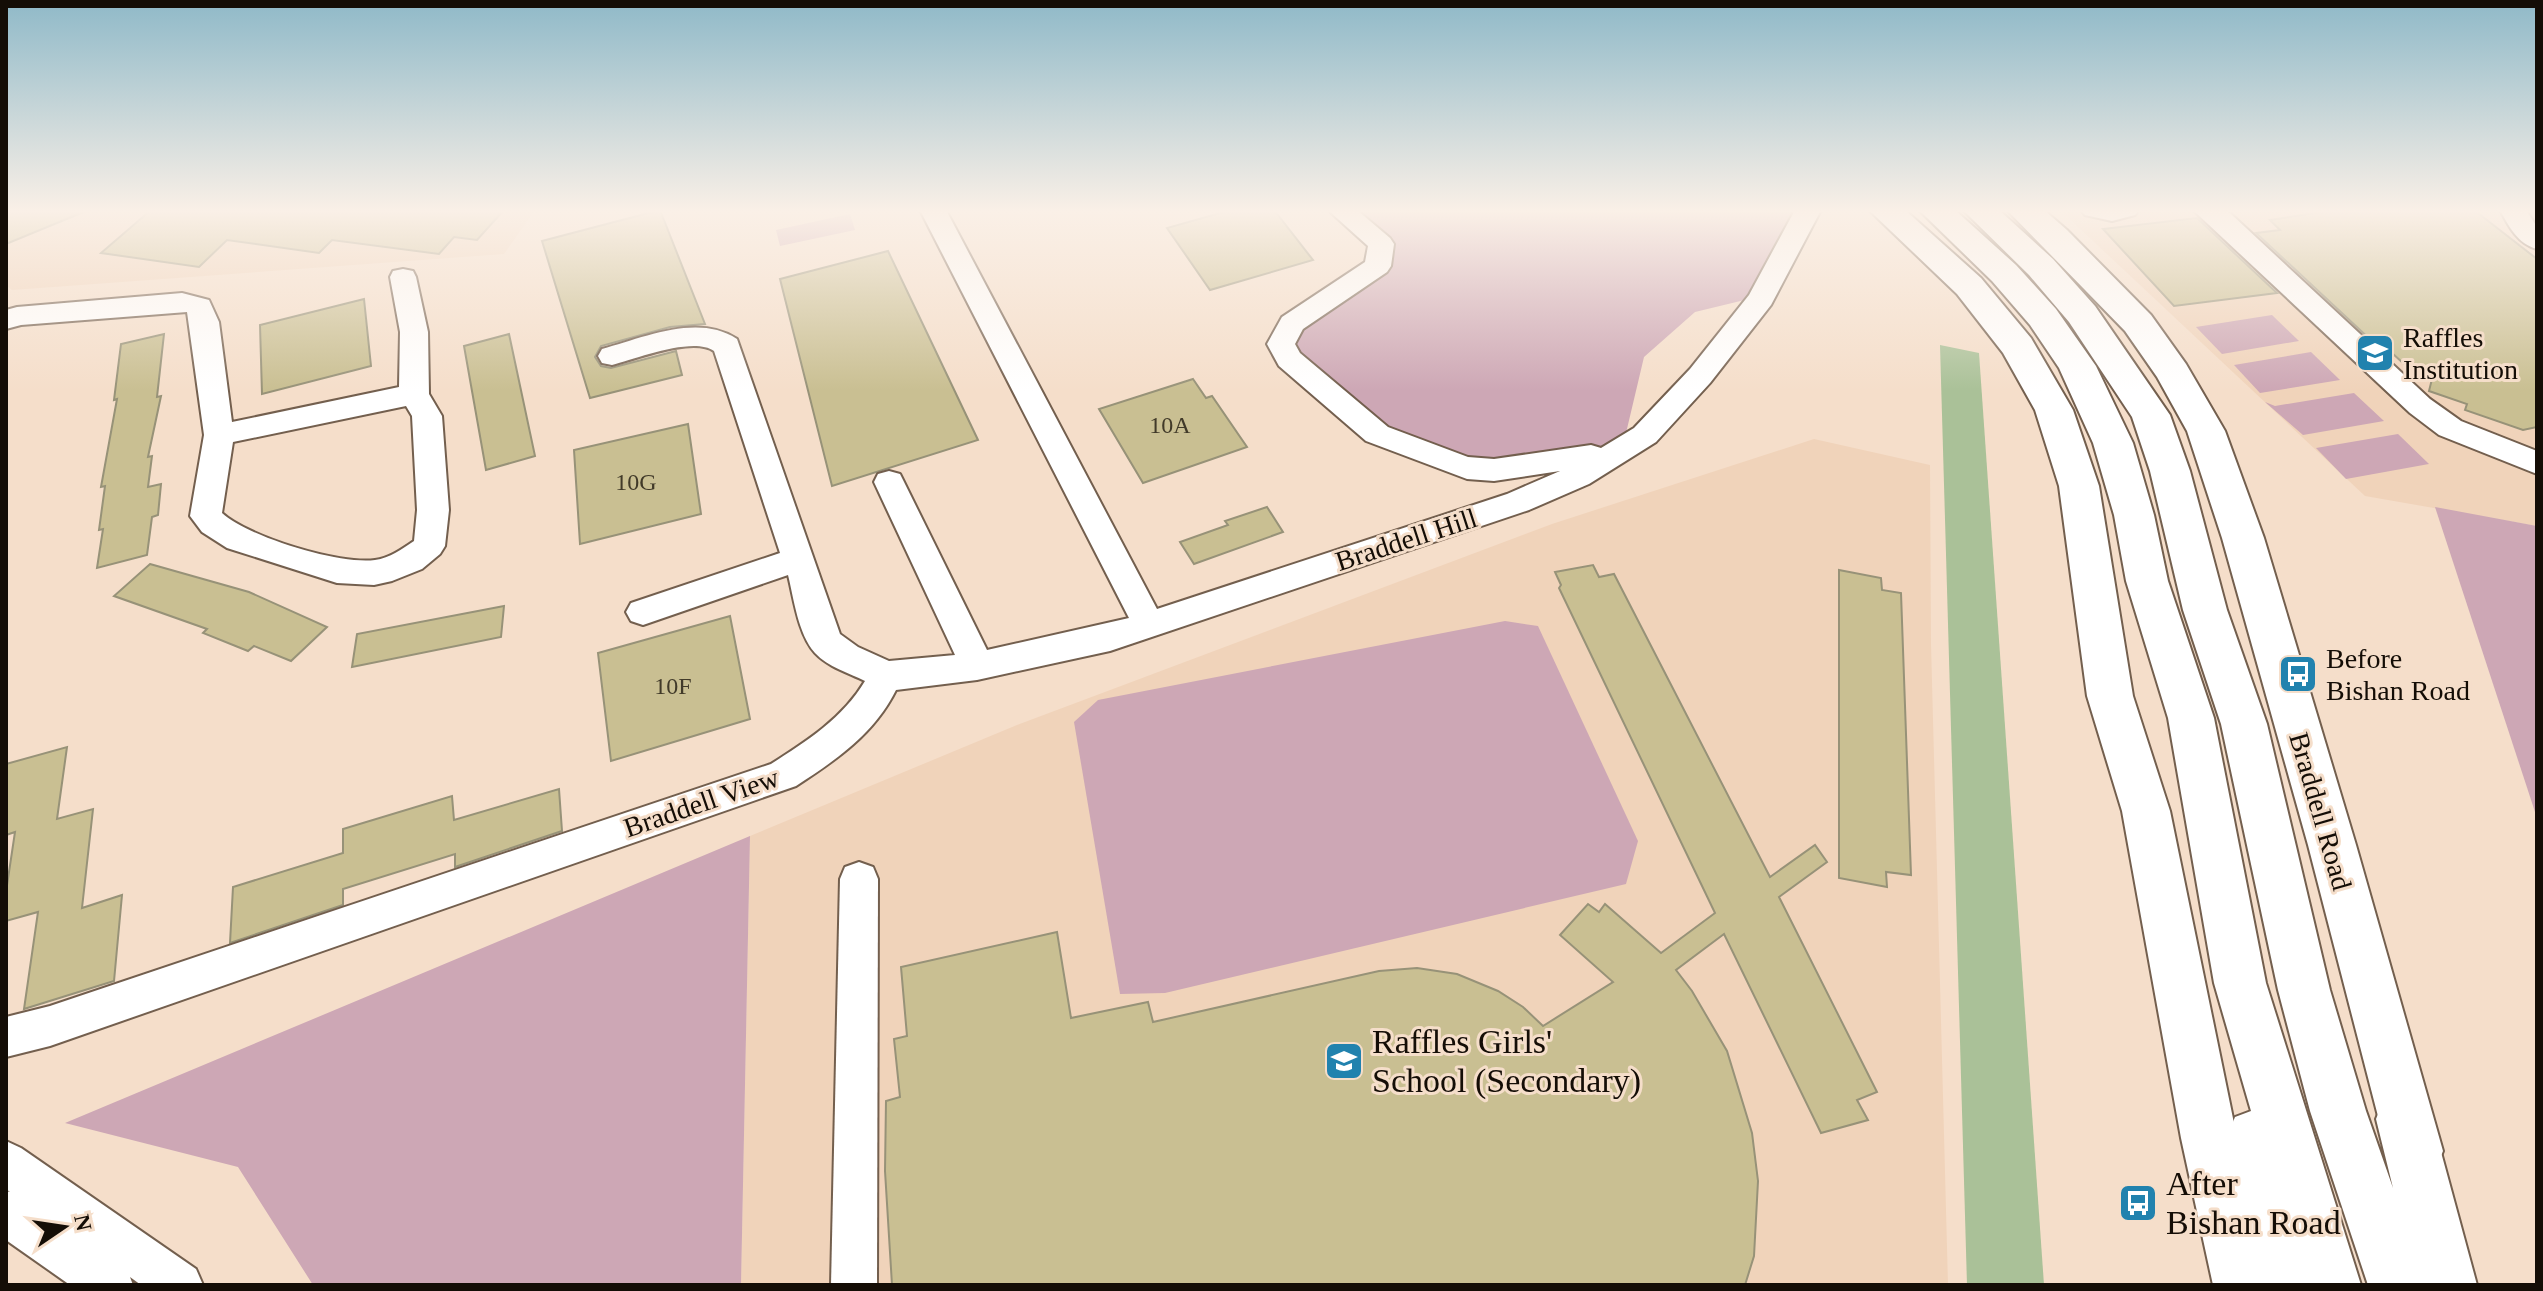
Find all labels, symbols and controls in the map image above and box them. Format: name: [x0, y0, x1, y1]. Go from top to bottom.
place label: Raffles Institution: [2403, 322, 2518, 385]
school or university icon: Raffles Institution: [2354, 332, 2396, 374]
house number: 10A: [1149, 412, 1191, 438]
house number: 10G: [615, 469, 657, 495]
street label: Braddell Hill: [1331, 502, 1481, 577]
place label: Before Bishan Road: [2326, 643, 2470, 706]
bus stop icon: Before Bishan Road: [2277, 653, 2319, 695]
house number: 10F: [654, 673, 692, 699]
street label: Braddell Road: [2283, 729, 2358, 894]
street label: Braddell View: [620, 761, 783, 843]
place label: Raffles Girls' School (Secondary): [1372, 1023, 1641, 1100]
school or university icon: Raffles Girls' School (Secondary): [1323, 1040, 1365, 1082]
place label: After Bishan Road: [2166, 1165, 2341, 1241]
bus stop icon: After Bishan Road: [2117, 1182, 2159, 1224]
north arrow: [24, 1187, 104, 1267]
text: N: [69, 1212, 97, 1233]

